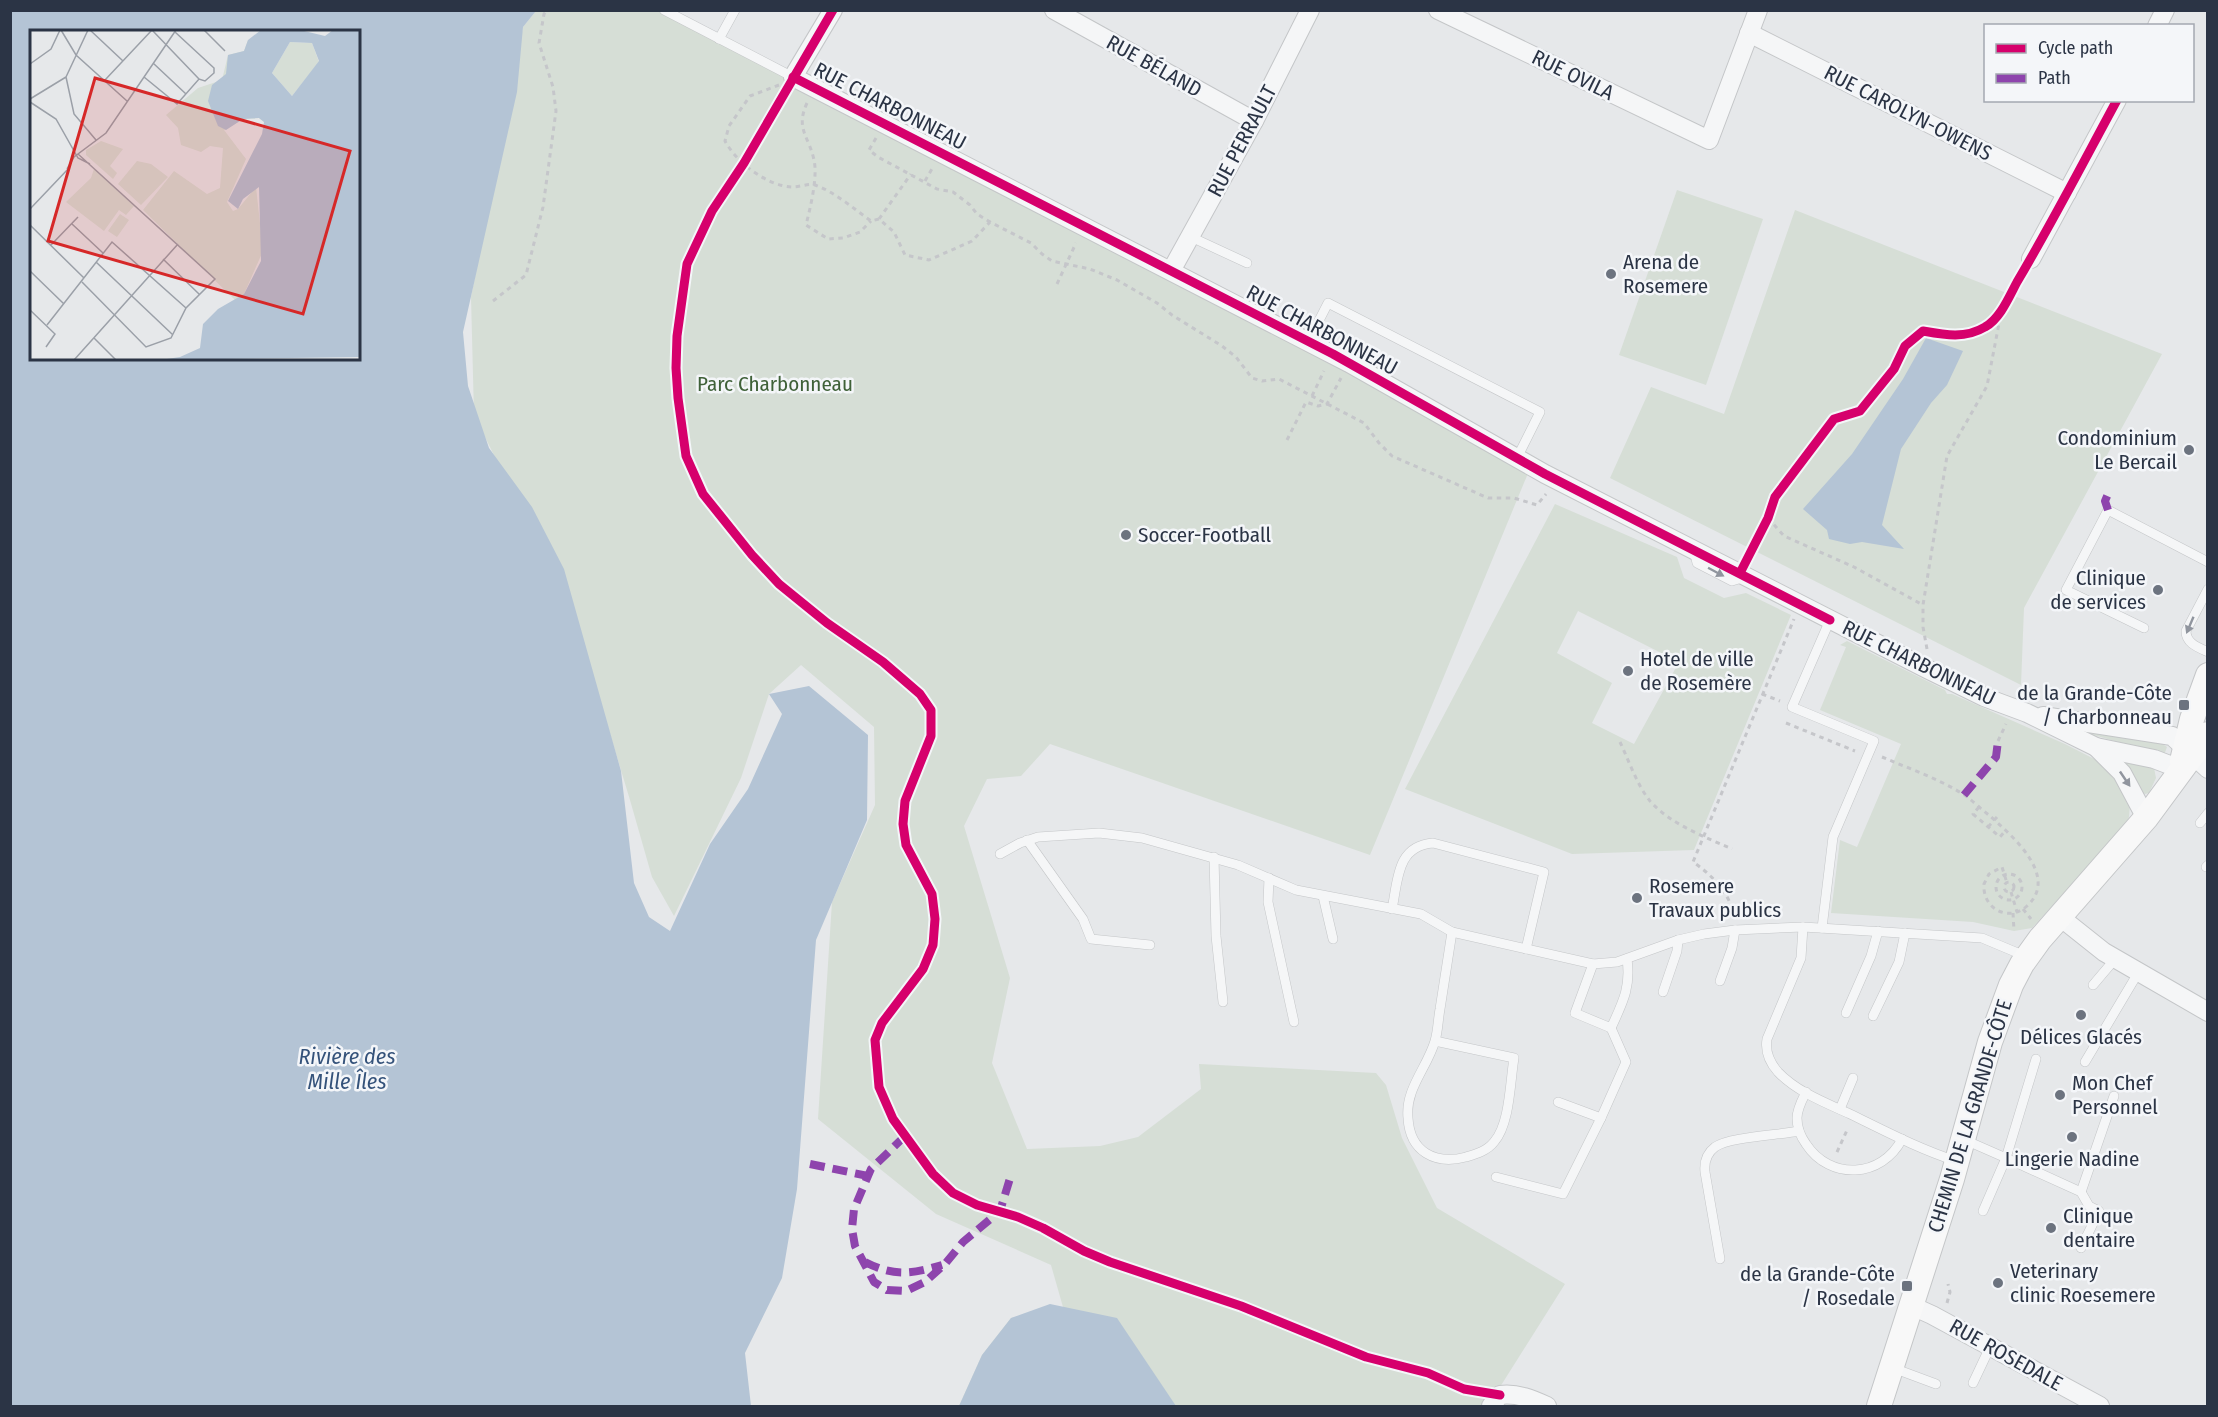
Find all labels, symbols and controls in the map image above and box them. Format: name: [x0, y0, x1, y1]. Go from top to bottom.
legend: [1984, 24, 2194, 102]
street label: RUE BÉLAND: [1102, 29, 1206, 103]
inset map: [30, 30, 360, 360]
text: Cycle path: [2038, 37, 2113, 59]
street label: RUE OVILA: [1528, 44, 1618, 106]
street label: RUE CHARBONNEAU: [809, 56, 971, 156]
street label: RUE CAROLYN-OWENS: [1820, 59, 1996, 167]
text: Path: [2038, 67, 2071, 89]
street label: RUE PERRAULT: [1202, 81, 1282, 201]
place label: Arena de Rosemere: [1623, 249, 1708, 299]
marker: Arena de Rosemere: [1604, 267, 1618, 281]
street label: RUE CHARBONNEAU: [1242, 279, 1402, 381]
park label: Parc Charbonneau: [697, 371, 853, 397]
place label: Condominium Le Bercail: [2057, 425, 2177, 475]
marker: Condominium Le Bercail: [2182, 443, 2196, 457]
place label: Soccer-Football: [1138, 522, 1271, 548]
marker: Soccer-Football: [1119, 528, 1133, 542]
place label: Clinique de services: [2050, 565, 2146, 615]
one-way arrow: [1707, 568, 1724, 577]
marker: Clinique de services: [2151, 583, 2165, 597]
street label: RUE CHARBONNEAU: [1838, 615, 2000, 711]
one-way arrow: [2185, 616, 2195, 634]
place label: Hotel de ville de Rosemère: [1640, 646, 1754, 696]
marker: Hotel de ville de Rosemère: [1621, 664, 1635, 678]
place label: de la Grande-Côte / Charbonneau: [2017, 680, 2172, 730]
marker: de la Grande-Côte / Charbonneau: [2177, 698, 2191, 712]
one-way arrow: [2119, 771, 2131, 787]
place label: Rosemere Travaux publics: [1649, 873, 1781, 923]
marker: Rosemere Travaux publics: [1630, 891, 1644, 905]
street label: CHEMIN DE LA GRANDE-CÔTE: [1922, 996, 2018, 1236]
marker: Délices Glacés: [2074, 1008, 2088, 1022]
place label: Délices Glacés: [2020, 1024, 2142, 1050]
water label: Rivière des Mille Îles: [298, 1043, 396, 1095]
place label: Mon Chef Personnel: [2072, 1070, 2158, 1120]
marker: Mon Chef Personnel: [2053, 1088, 2067, 1102]
marker: Lingerie Nadine: [2065, 1130, 2079, 1144]
place label: Lingerie Nadine: [2005, 1146, 2139, 1172]
place label: Clinique dentaire: [2063, 1203, 2135, 1253]
marker: Clinique dentaire: [2044, 1221, 2058, 1235]
place label: Veterinary clinic Roesemere: [2010, 1258, 2156, 1308]
place label: de la Grande-Côte / Rosedale: [1740, 1261, 1895, 1311]
marker: Veterinary clinic Roesemere: [1991, 1276, 2005, 1290]
marker: de la Grande-Côte / Rosedale: [1900, 1279, 1914, 1293]
street label: RUE ROSEDALE: [1945, 1313, 2067, 1397]

